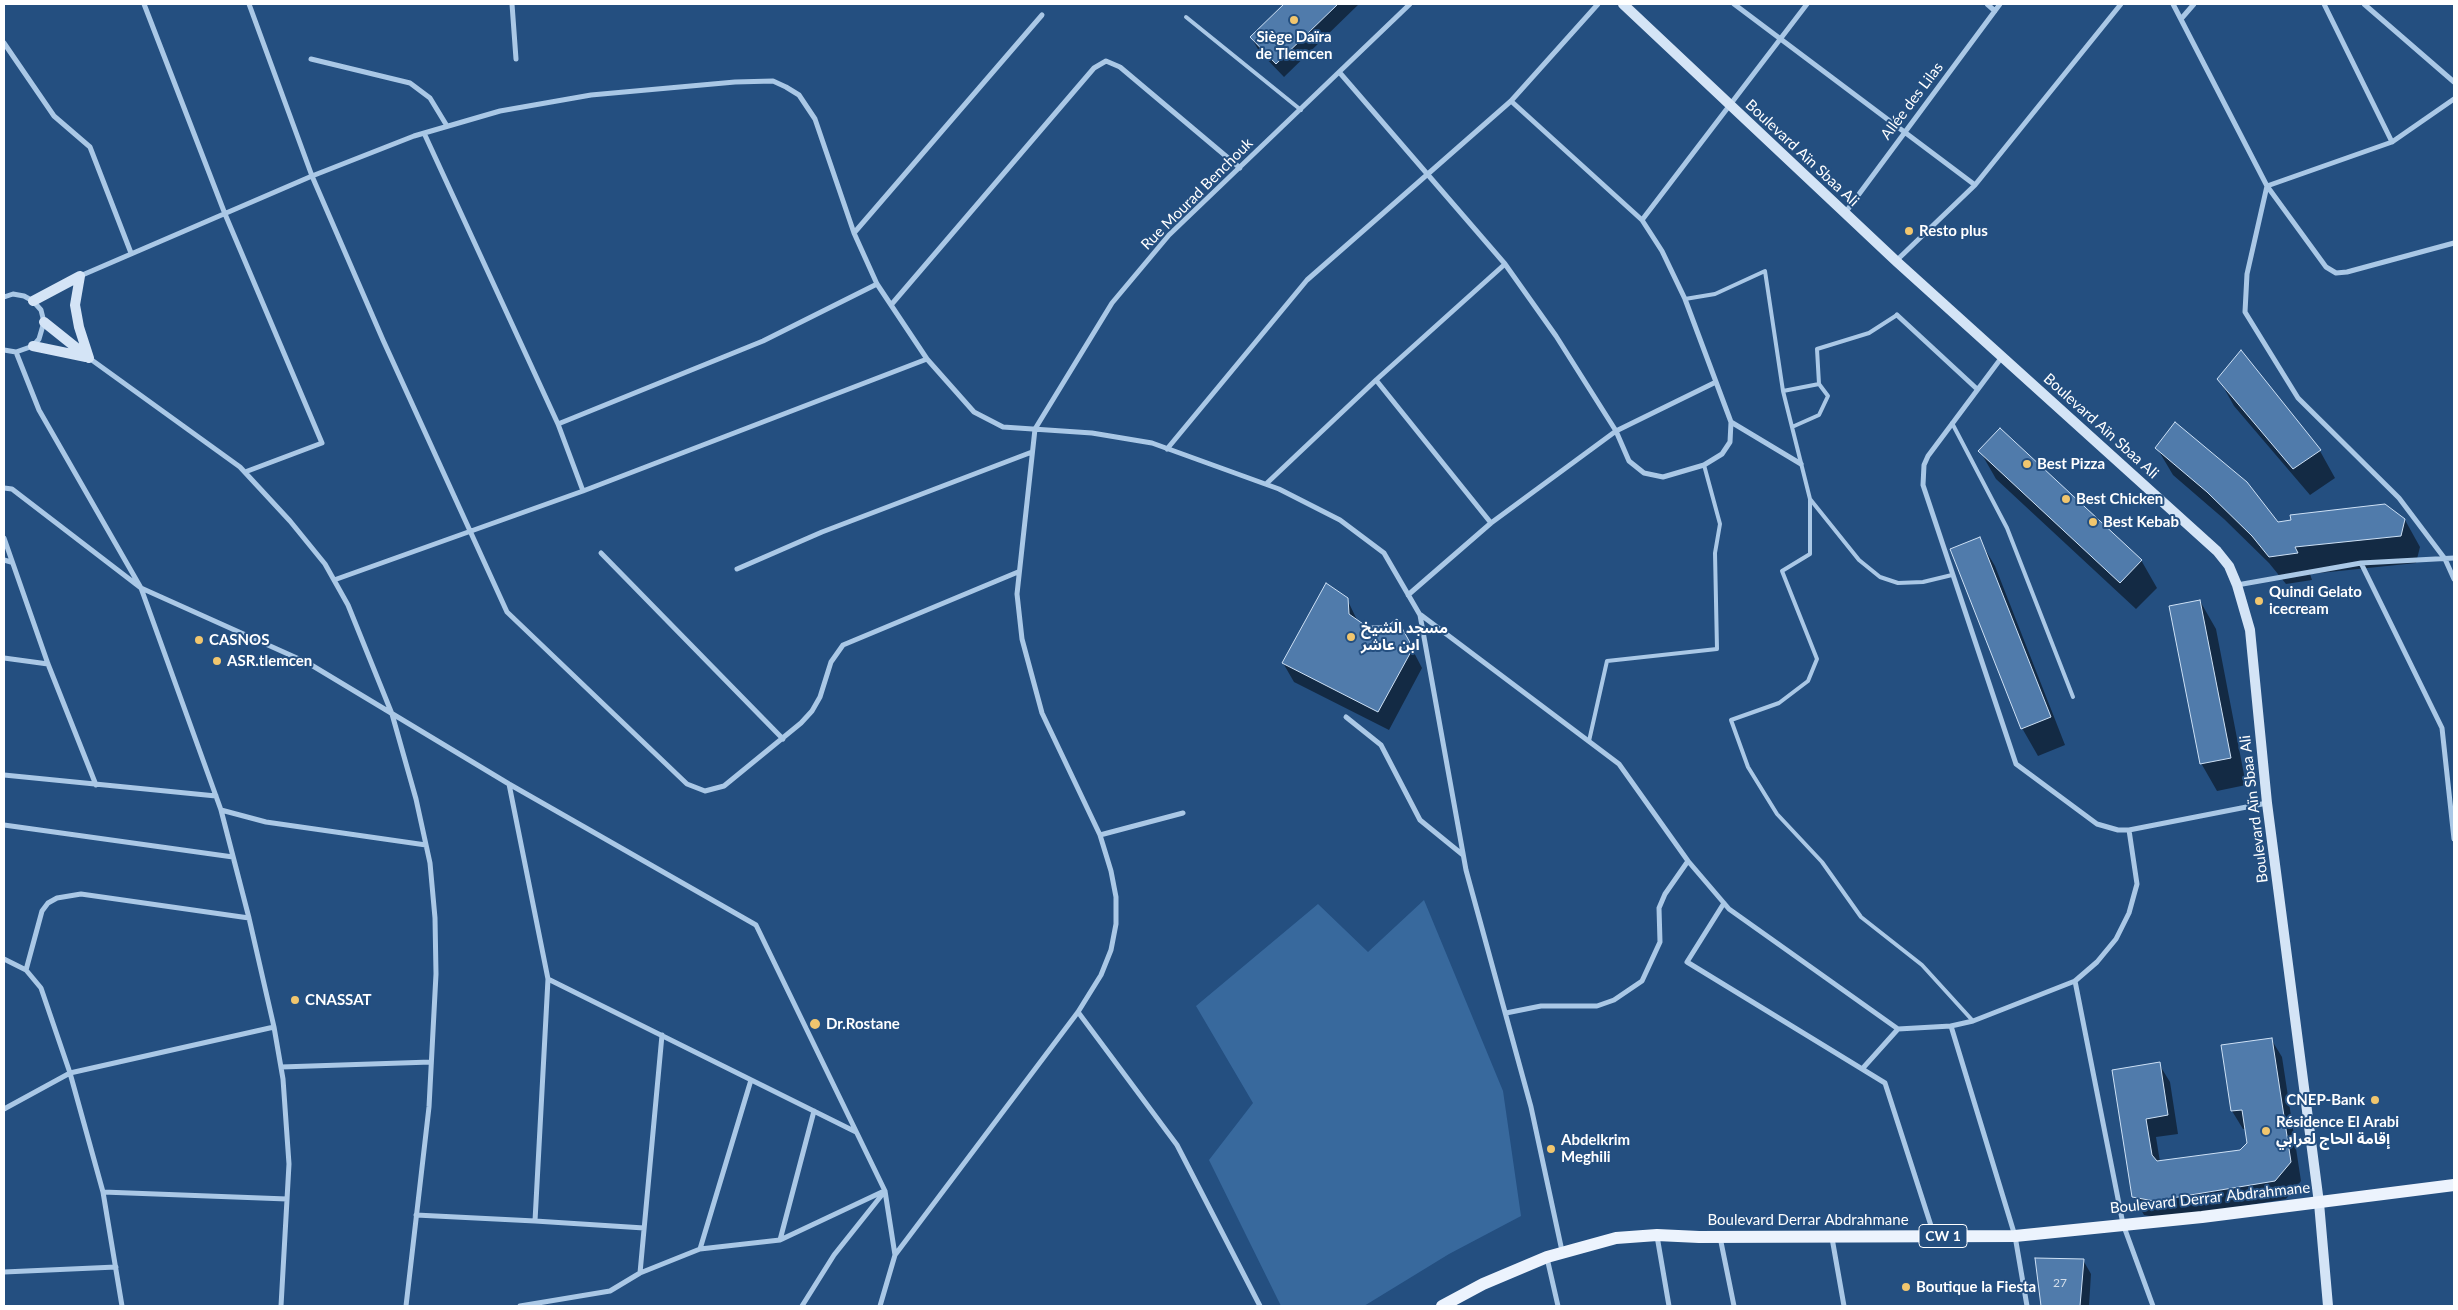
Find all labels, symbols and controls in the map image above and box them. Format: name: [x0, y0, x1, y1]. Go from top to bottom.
marker: Siège Daïra de Tlemcen: [1288, 14, 1300, 26]
place label: Siège Daïra de Tlemcen: [1256, 28, 1332, 63]
street label: Allée des Lilas: [1877, 59, 1947, 143]
street label: Boulevard Aïn Sbaa Ali: [1742, 96, 1862, 210]
street label: Rue Mourad Benchouk: [1137, 134, 1257, 254]
place label: Resto plus: [1919, 222, 1988, 240]
marker: Resto plus: [1903, 225, 1915, 237]
street label: Boulevard Aïn Sbaa Ali: [2040, 370, 2162, 482]
place label: Best Pizza: [2037, 455, 2105, 473]
marker: Best Pizza: [2021, 458, 2033, 470]
place label: Best Chicken: [2076, 490, 2163, 508]
marker: Best Chicken: [2060, 493, 2072, 505]
place label: Best Kebab: [2103, 513, 2179, 531]
marker: Best Kebab: [2087, 516, 2099, 528]
place label: Quindi Gelato icecream: [2269, 583, 2362, 618]
marker: Quindi Gelato icecream: [2253, 595, 2265, 607]
place label: مسجد الشيخ ابن عاشر: [1361, 619, 1448, 654]
place label: CASNOS: [209, 631, 269, 649]
marker: مسجد الشيخ ابن عاشر: [1345, 631, 1357, 643]
marker: CASNOS: [193, 634, 205, 646]
place label: ASR.tlemcen: [227, 652, 312, 670]
marker: ASR.tlemcen: [211, 655, 223, 667]
street label: Boulevard Aïn Sbaa Ali: [2236, 734, 2272, 884]
place label: CNASSAT: [305, 991, 371, 1009]
marker: CNASSAT: [289, 994, 301, 1006]
place label: Dr.Rostane: [826, 1015, 900, 1033]
marker: Dr.Rostane: [808, 1017, 822, 1031]
place label: CNEP-Bank: [2286, 1091, 2365, 1109]
marker: CNEP-Bank: [2369, 1094, 2381, 1106]
place label: Résidence El Arabi إقامة الحاج لعرابي: [2276, 1113, 2399, 1148]
marker: Résidence El Arabi إقامة الحاج لعرابي: [2260, 1125, 2272, 1137]
place label: Abdelkrim Meghili: [1561, 1131, 1630, 1166]
marker: Abdelkrim Meghili: [1545, 1143, 1557, 1155]
street label: Boulevard Derrar Abdrahmane: [2109, 1179, 2311, 1217]
street label: Boulevard Derrar Abdrahmane: [1707, 1211, 1909, 1229]
road number: CW 1: [1919, 1224, 1967, 1248]
house number: 27: [2053, 1276, 2067, 1290]
place label: Boutique la Fiesta: [1916, 1278, 2036, 1296]
marker: Boutique la Fiesta: [1900, 1281, 1912, 1293]

